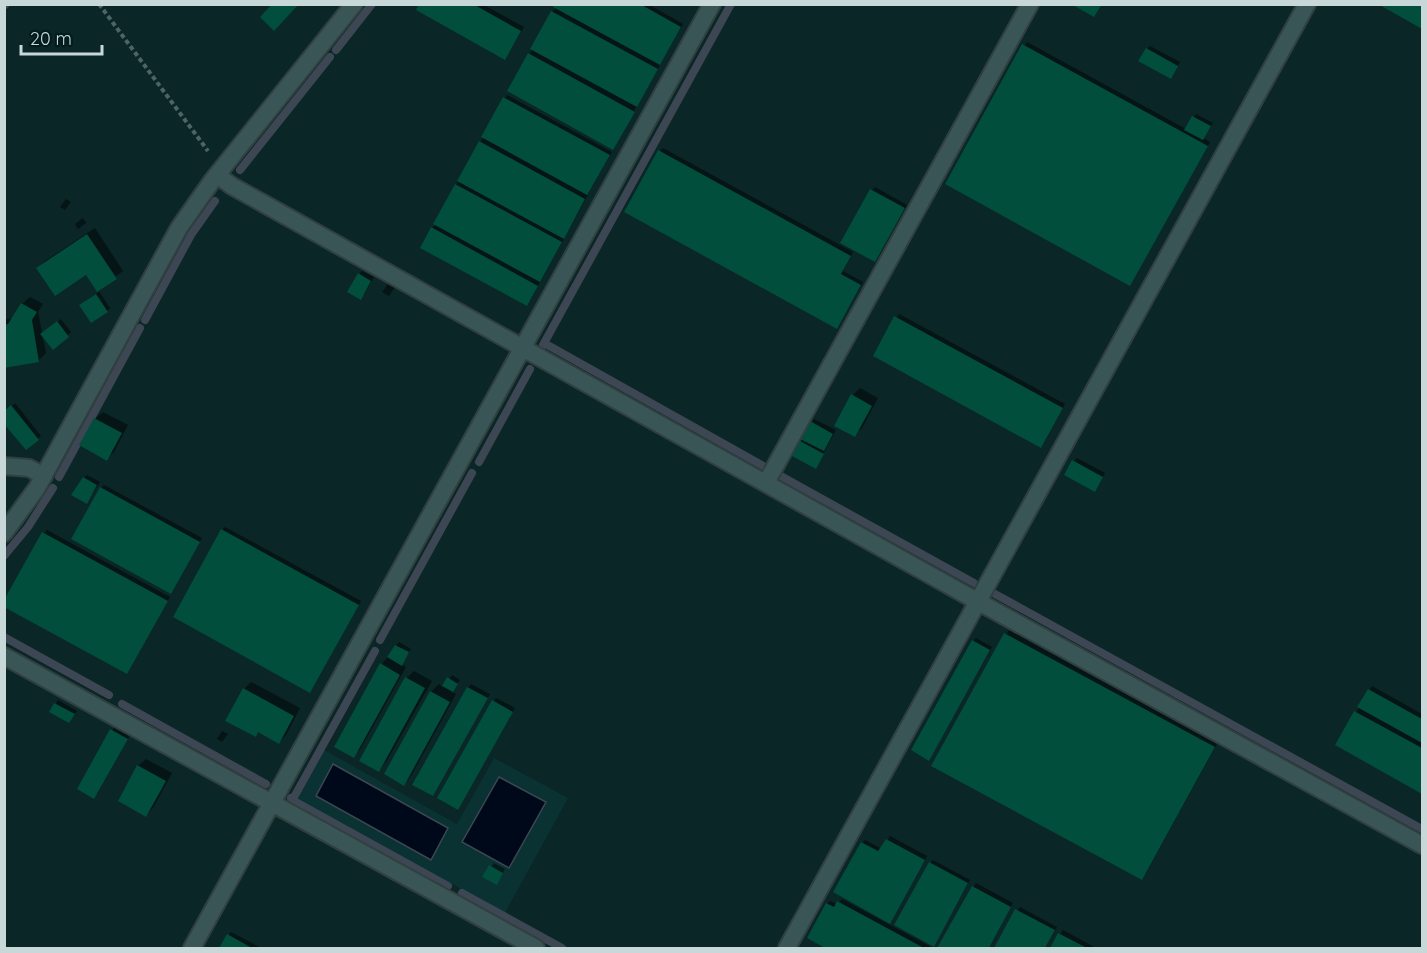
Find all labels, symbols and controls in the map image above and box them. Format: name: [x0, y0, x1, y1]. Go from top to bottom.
scale bar: [21, 18, 102, 56]
text: 20 m: [30, 27, 72, 50]

